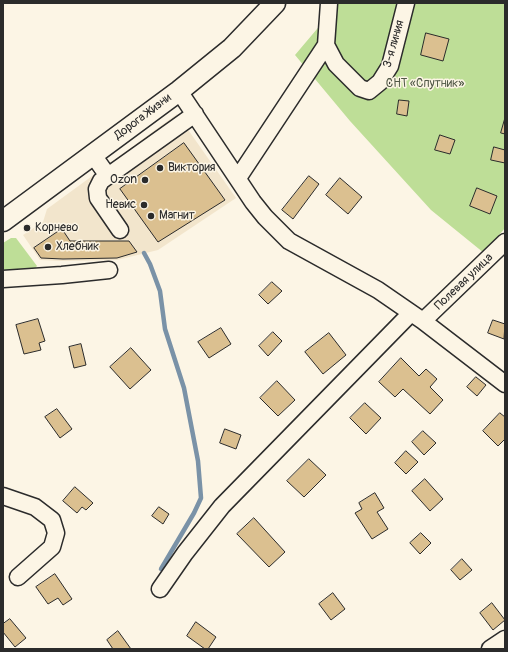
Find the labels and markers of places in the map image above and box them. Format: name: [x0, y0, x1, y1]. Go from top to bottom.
place label: Виктория: [168, 161, 215, 175]
marker: Виктория: [155, 163, 165, 173]
place label: Ozon: [110, 173, 137, 187]
marker: Ozon: [140, 175, 150, 185]
place label: Невис: [105, 198, 136, 212]
marker: Невис: [139, 200, 149, 210]
place label: Магнит: [159, 209, 195, 223]
marker: Магнит: [146, 211, 156, 221]
place label: Корнево: [35, 221, 78, 235]
marker: Корнево: [22, 223, 32, 233]
place label: Хлебник: [56, 240, 99, 254]
marker: Хлебник: [43, 242, 53, 252]

